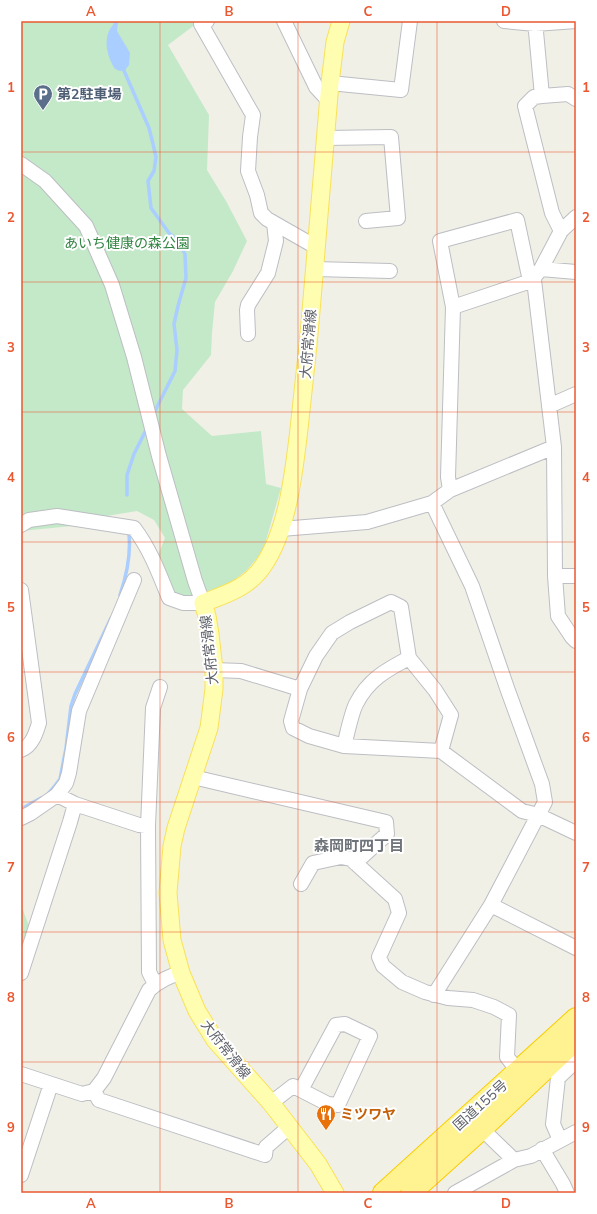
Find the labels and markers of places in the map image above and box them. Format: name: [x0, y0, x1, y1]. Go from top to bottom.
parking icon: 第2駐車場: [32, 83, 54, 111]
place label: 第2駐車場: [57, 85, 121, 103]
restaurant icon: ミツワヤ: [315, 1103, 337, 1131]
place label: ミツワヤ: [340, 1105, 396, 1123]

